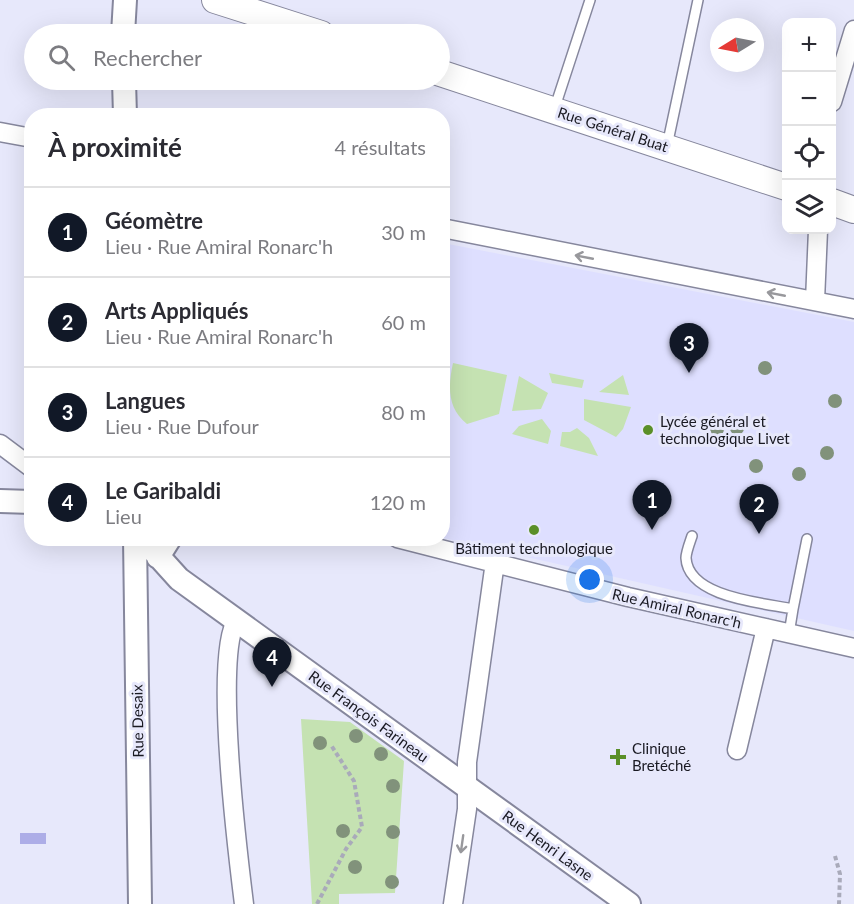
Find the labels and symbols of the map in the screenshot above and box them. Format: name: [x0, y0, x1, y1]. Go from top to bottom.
north arrow: [710, 18, 764, 72]
street label: Rue Général Buat: [555, 103, 671, 156]
one-way arrow: [575, 251, 595, 262]
one-way arrow: [767, 288, 786, 299]
pin: 3: [670, 324, 708, 373]
place label: Lycée général et technologique Livet: [660, 412, 790, 447]
marker: Lycée général et technologique Livet: [641, 423, 655, 437]
pin: 1: [632, 480, 672, 530]
pin: 2: [740, 484, 778, 534]
marker: Bâtiment technologique: [527, 523, 541, 537]
place label: Bâtiment technologique: [455, 539, 613, 557]
your location: [575, 565, 604, 594]
street label: Rue Amiral Ronarc'h: [611, 584, 743, 632]
pin: 4: [252, 638, 292, 687]
street label: Rue François Farineau: [306, 666, 432, 766]
street label: Rue Desaix: [127, 684, 147, 758]
place label: Clinique Bretéché: [632, 739, 691, 774]
marker: Clinique Bretéché: [609, 748, 627, 766]
street label: Rue Henri Lasne: [499, 806, 597, 884]
one-way arrow: [456, 833, 467, 853]

